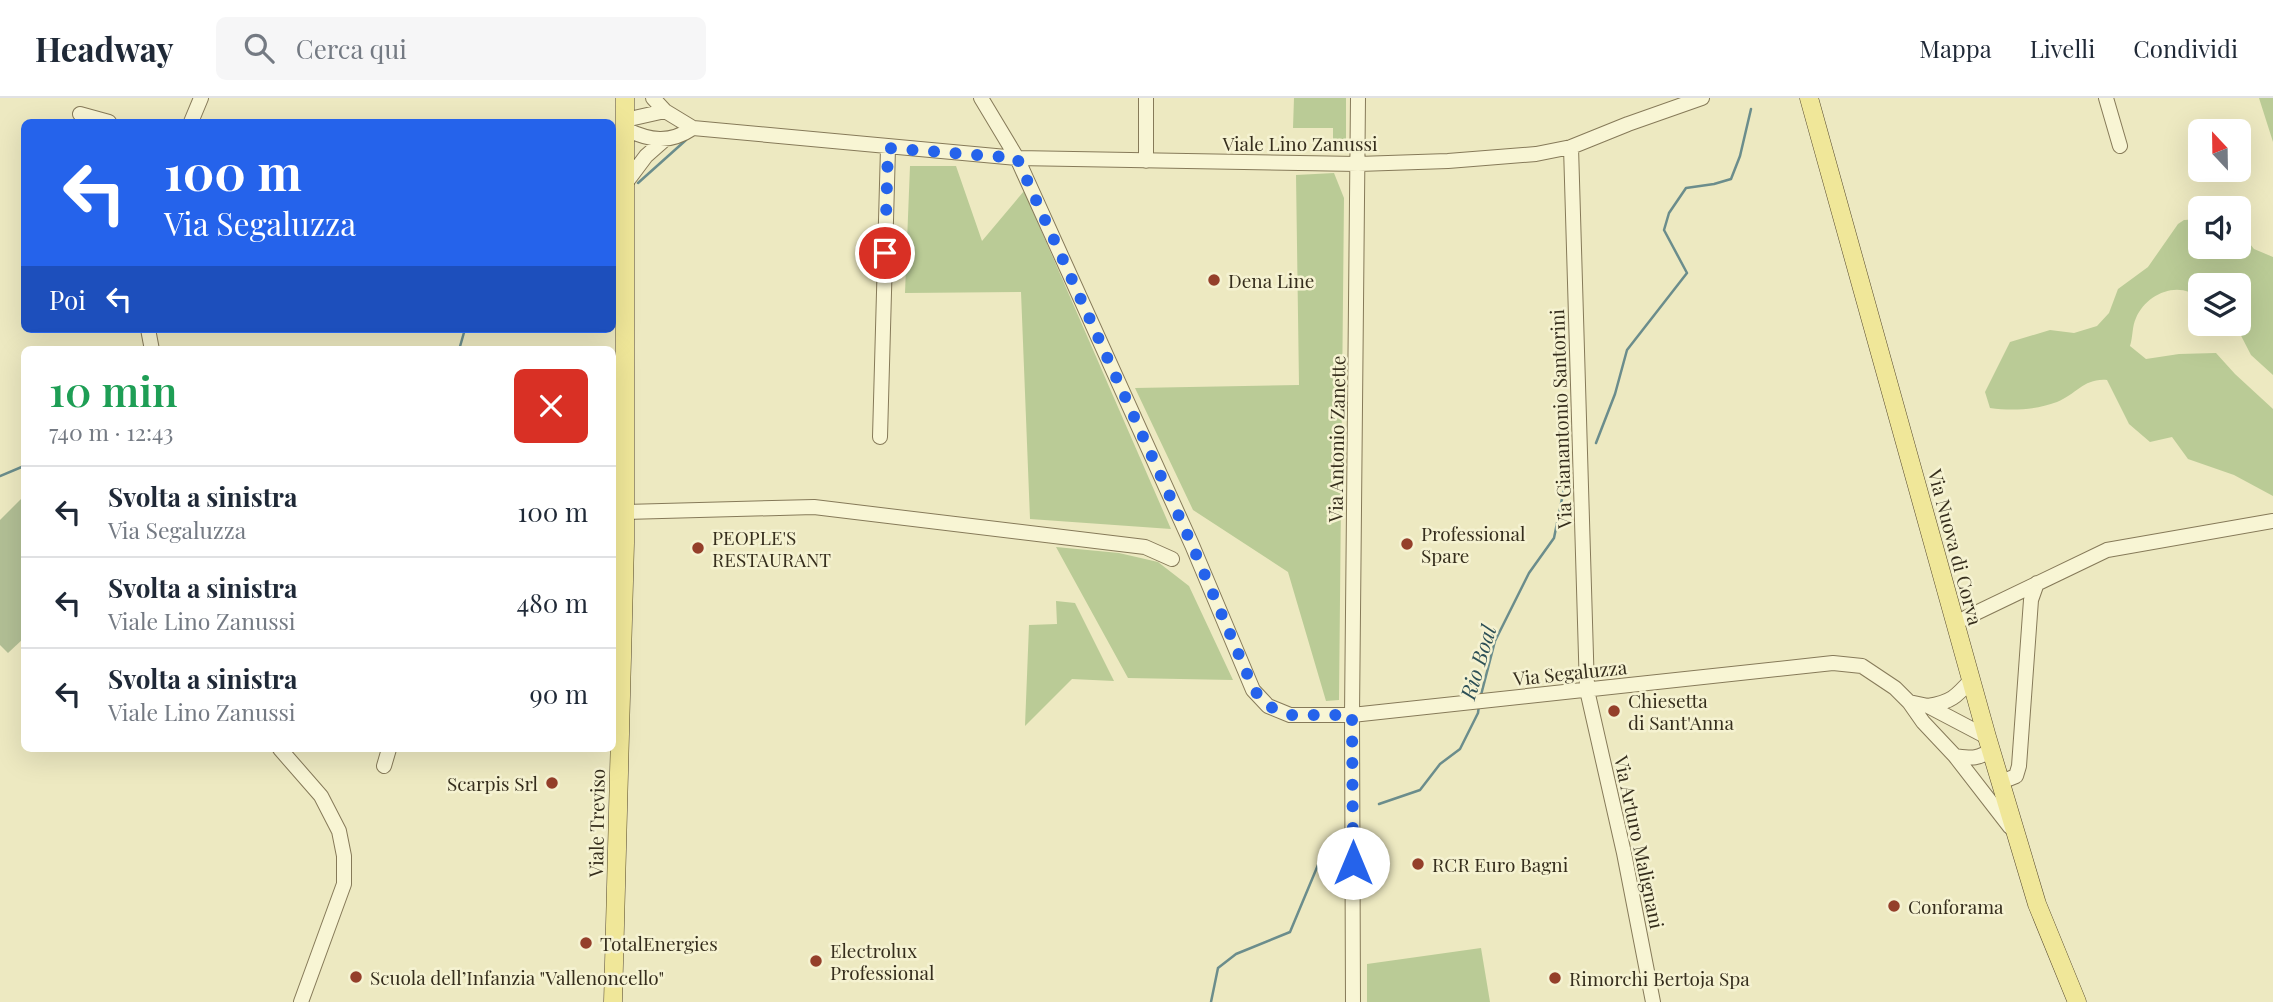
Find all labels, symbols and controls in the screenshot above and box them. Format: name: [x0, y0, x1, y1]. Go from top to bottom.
search box: [216, 17, 706, 80]
text: Headway: [35, 26, 174, 70]
icon: search: [240, 29, 278, 67]
text: Cerca qui: [296, 31, 407, 66]
text: Mappa: [1919, 32, 1992, 64]
text: Livelli: [2030, 32, 2095, 64]
text: Condividi: [2133, 32, 2238, 64]
north arrow: [2188, 119, 2250, 182]
map controls: [2188, 119, 2251, 336]
street label: Viale Lino Zanussi: [1222, 130, 1378, 156]
text: 100 m: [164, 138, 302, 203]
icon: left: [49, 147, 140, 238]
button: sound: [2188, 196, 2251, 259]
text: Via Segaluzza: [164, 201, 356, 244]
pin: [855, 223, 915, 283]
icon: arrive: [866, 234, 904, 272]
place label: Dena Line: [1228, 267, 1314, 293]
marker: Dena Line: [1206, 272, 1222, 288]
button: layers: [2188, 273, 2251, 336]
icon: left: [100, 280, 138, 318]
text: Poi: [49, 282, 86, 317]
street label: Via Gianantonio Santorini: [1543, 308, 1577, 530]
street label: Via Antonio Zanette: [1322, 355, 1350, 524]
text: 10 min: [49, 362, 178, 418]
button: close: [514, 369, 588, 443]
text: 740 m · 12:43: [49, 416, 173, 447]
street label: Via Nuova di Corva: [1922, 465, 1989, 628]
text: Svolta a sinistra: [108, 479, 297, 514]
icon: left: [49, 493, 87, 531]
text: 100 m: [518, 494, 588, 529]
text: Via Segaluzza: [108, 514, 246, 545]
place label: Professional Spare: [1421, 520, 1526, 568]
place label: PEOPLE'S RESTAURANT: [712, 524, 831, 572]
marker: Professional Spare: [1399, 536, 1415, 552]
marker: PEOPLE'S RESTAURANT: [690, 540, 706, 556]
text: Svolta a sinistra: [108, 570, 297, 605]
icon: left: [49, 584, 87, 622]
text: 480 m: [516, 585, 588, 620]
text: Viale Lino Zanussi: [108, 605, 296, 636]
water label: Rio Boal: [1452, 620, 1502, 703]
street label: Via Segaluzza: [1511, 653, 1629, 691]
text: Svolta a sinistra: [108, 661, 297, 696]
icon: left: [49, 675, 87, 713]
text: 90 m: [530, 676, 588, 711]
place label: Chiesetta di Sant'Anna: [1628, 687, 1734, 735]
text: Viale Lino Zanussi: [108, 696, 296, 727]
marker: Chiesetta di Sant'Anna: [1606, 703, 1622, 719]
street label: Via Arturo Malignani: [1609, 752, 1671, 931]
street label: Viale Treviso: [582, 768, 610, 879]
place label: Scarpis Srl: [447, 770, 539, 796]
marker: Scarpis Srl: [544, 775, 560, 791]
position arrow: [1316, 826, 1390, 900]
place label: RCR Euro Bagni: [1432, 851, 1569, 877]
marker: RCR Euro Bagni: [1410, 856, 1426, 872]
place label: Conforama: [1908, 893, 2004, 919]
marker: Conforama: [1886, 898, 1902, 914]
place label: TotalEnergies: [600, 930, 718, 956]
marker: TotalEnergies: [578, 935, 594, 951]
place label: Electrolux Professional: [830, 937, 935, 985]
marker: Electrolux Professional: [808, 953, 824, 969]
place label: Scuola dell’Infanzia "Vallenoncello": [370, 964, 664, 990]
place label: Rimorchi Bertoja Spa: [1569, 965, 1750, 991]
marker: Scuola dell’Infanzia "Vallenoncello": [348, 969, 364, 985]
marker: Rimorchi Bertoja Spa: [1547, 970, 1563, 986]

